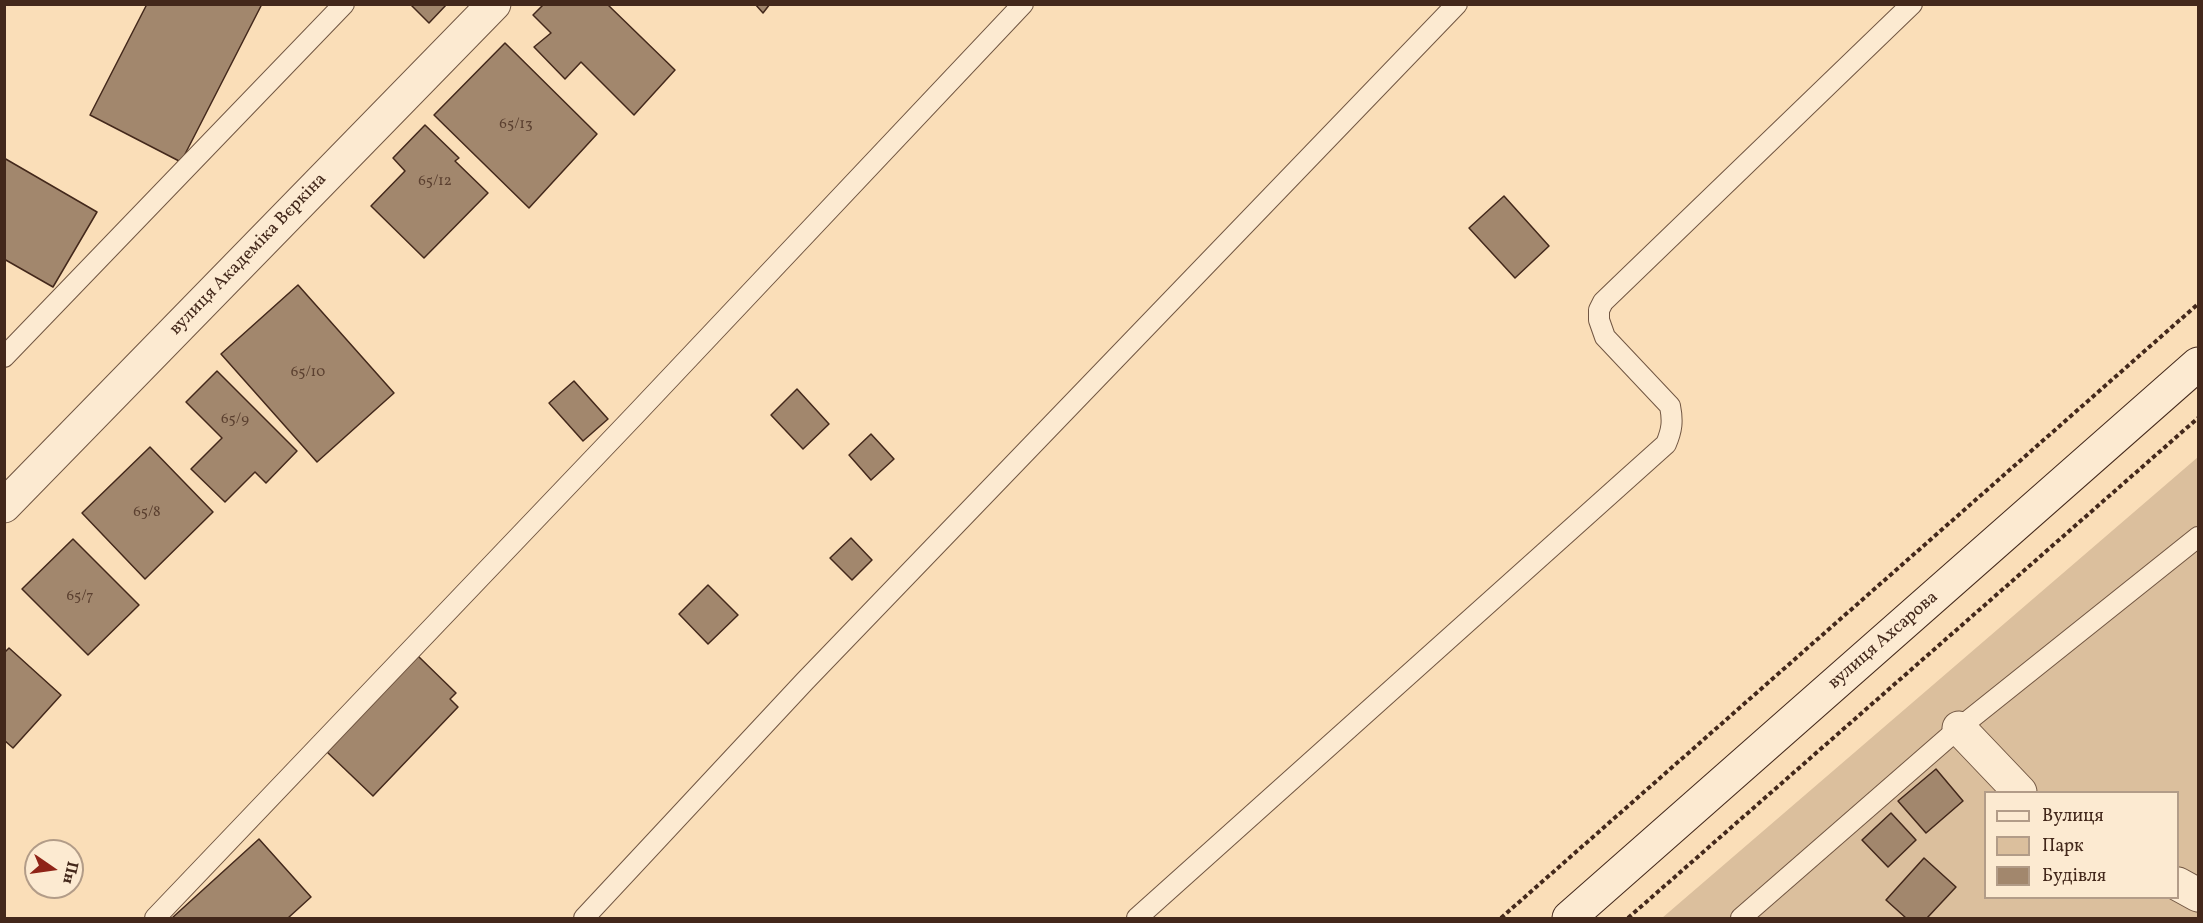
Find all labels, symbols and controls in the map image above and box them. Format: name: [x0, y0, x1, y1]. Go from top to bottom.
house number: 65/13: [499, 116, 533, 134]
street label: вулиця Академіка Вєркіна: [166, 169, 332, 341]
house number: 65/12: [418, 173, 452, 191]
house number: 65/10: [291, 364, 325, 382]
house number: 65/9: [221, 411, 249, 429]
house number: 65/8: [133, 504, 161, 522]
street label: вулиця Ахсарова: [1825, 587, 1943, 695]
house number: 65/7: [66, 588, 94, 606]
legend: [1984, 791, 2179, 899]
text: Вулиця: [2042, 804, 2104, 829]
text: Парк: [2042, 834, 2084, 859]
north arrow: [24, 839, 84, 899]
text: Пн: [56, 859, 83, 886]
text: Будівля: [2042, 864, 2106, 889]

